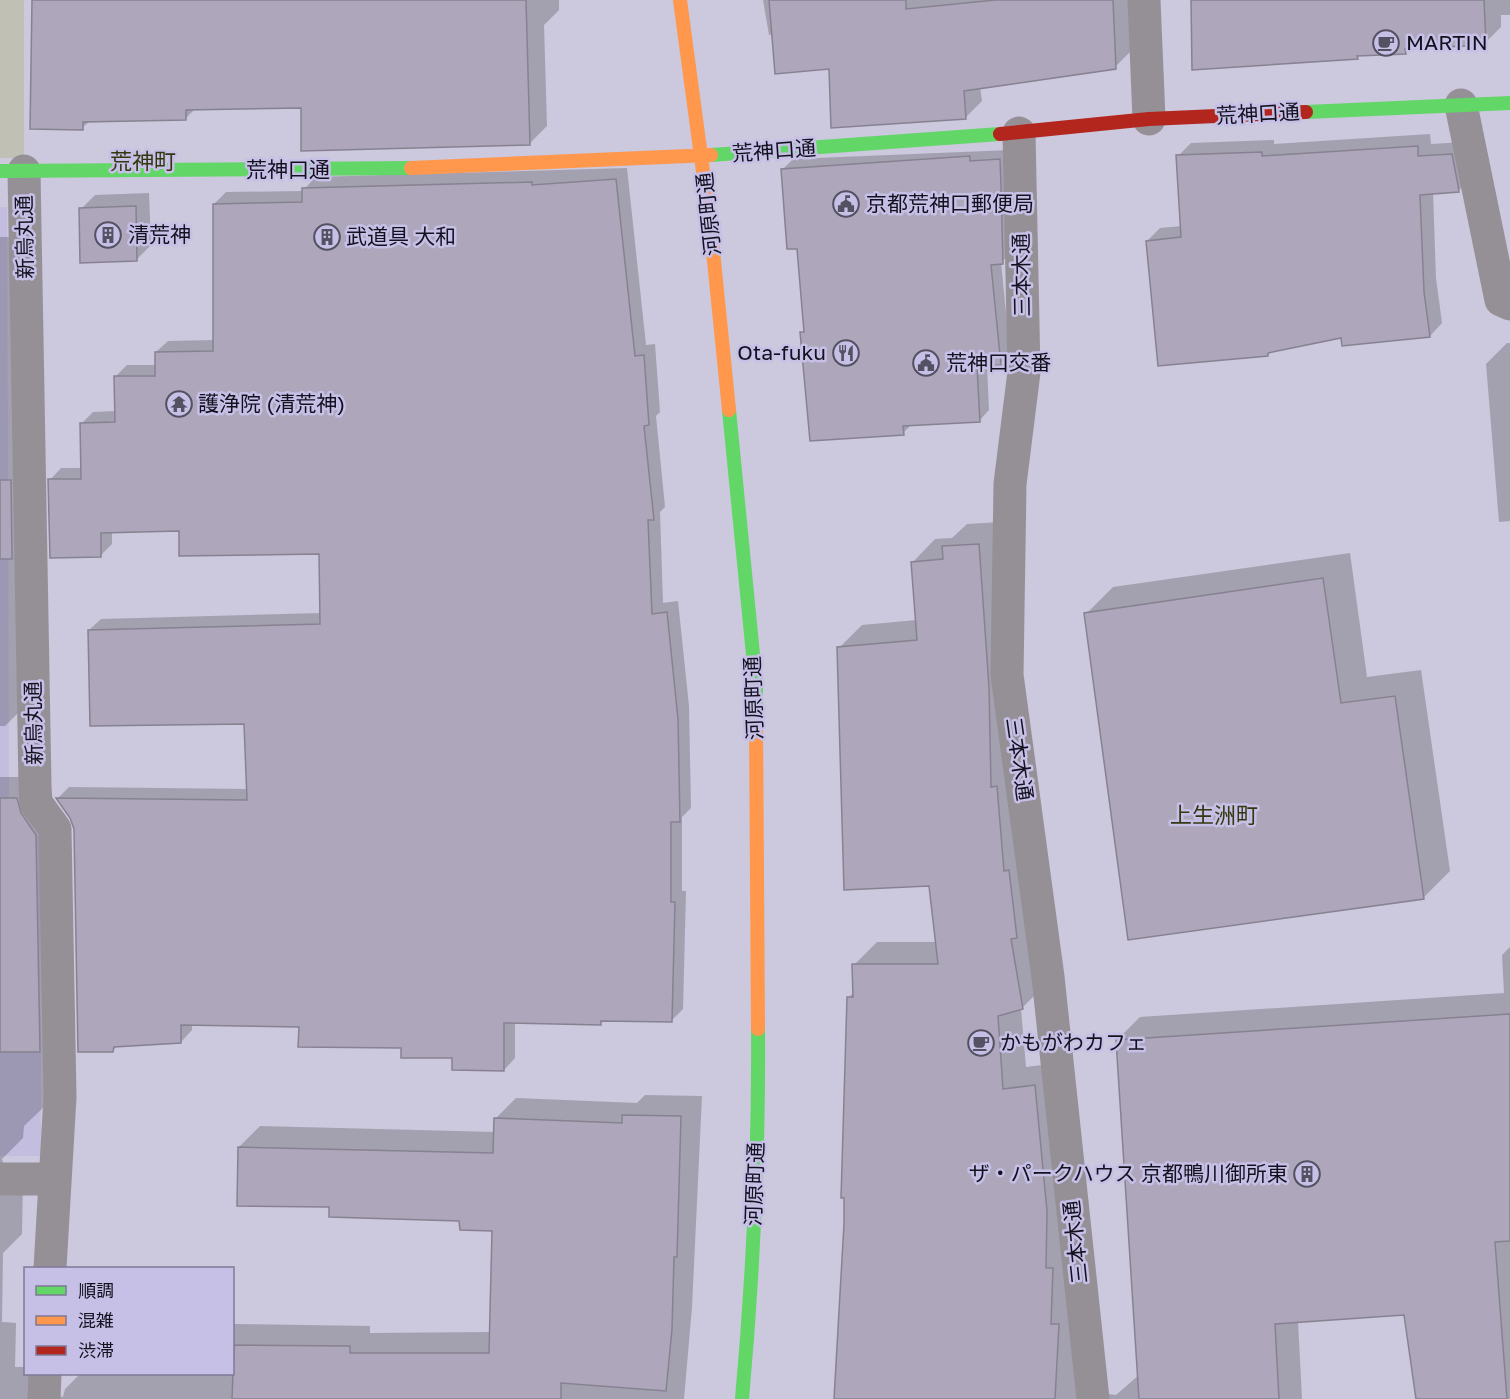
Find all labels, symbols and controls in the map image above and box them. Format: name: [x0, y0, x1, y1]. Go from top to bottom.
cafe icon: MARTIN: [1371, 28, 1401, 58]
place label: MARTIN: [1406, 29, 1488, 55]
street label: 荒神口通: [1215, 98, 1301, 128]
street label: 荒神口通: [731, 134, 817, 166]
district label: 荒神町: [110, 147, 176, 174]
street label: 荒神口通: [246, 156, 330, 182]
street label: 河原町通: [691, 171, 725, 257]
public building icon: 京都荒神口郵便局: [831, 189, 861, 219]
place label: 京都荒神口郵便局: [866, 190, 1034, 216]
street label: 新烏丸通: [10, 195, 38, 279]
building icon: 清荒神: [93, 220, 123, 250]
place label: 清荒神: [128, 221, 191, 247]
building icon: 武道具 大和: [312, 222, 342, 252]
place label: 武道具 大和: [346, 223, 456, 249]
street label: 三本木通: [1007, 233, 1035, 317]
restaurant icon: Ota-fuku: [831, 338, 861, 368]
place label: Ota-fuku: [737, 339, 826, 365]
public building icon: 荒神口交番: [911, 348, 941, 378]
place label: 荒神口交番: [946, 349, 1051, 375]
temple icon: 護浄院 (清荒神): [164, 389, 194, 419]
place label: 護浄院 (清荒神): [198, 390, 345, 416]
street label: 河原町通: [739, 656, 767, 740]
street label: 新烏丸通: [19, 681, 47, 765]
street label: 三本木通: [1001, 715, 1039, 802]
district label: 上生洲町: [1170, 801, 1258, 828]
cafe icon: かもがわカフェ: [966, 1028, 996, 1058]
place label: かもがわカフェ: [1000, 1029, 1147, 1055]
street label: 河原町通: [740, 1142, 768, 1226]
building icon: ザ・パークハウス 京都鴨川御所東: [1292, 1159, 1322, 1189]
place label: ザ・パークハウス 京都鴨川御所東: [969, 1160, 1288, 1186]
street label: 三本木通: [1058, 1199, 1092, 1285]
legend: [24, 1267, 234, 1375]
text: 順調: [78, 1279, 114, 1301]
text: 混雑: [78, 1309, 114, 1331]
text: 渋滞: [78, 1339, 114, 1361]

